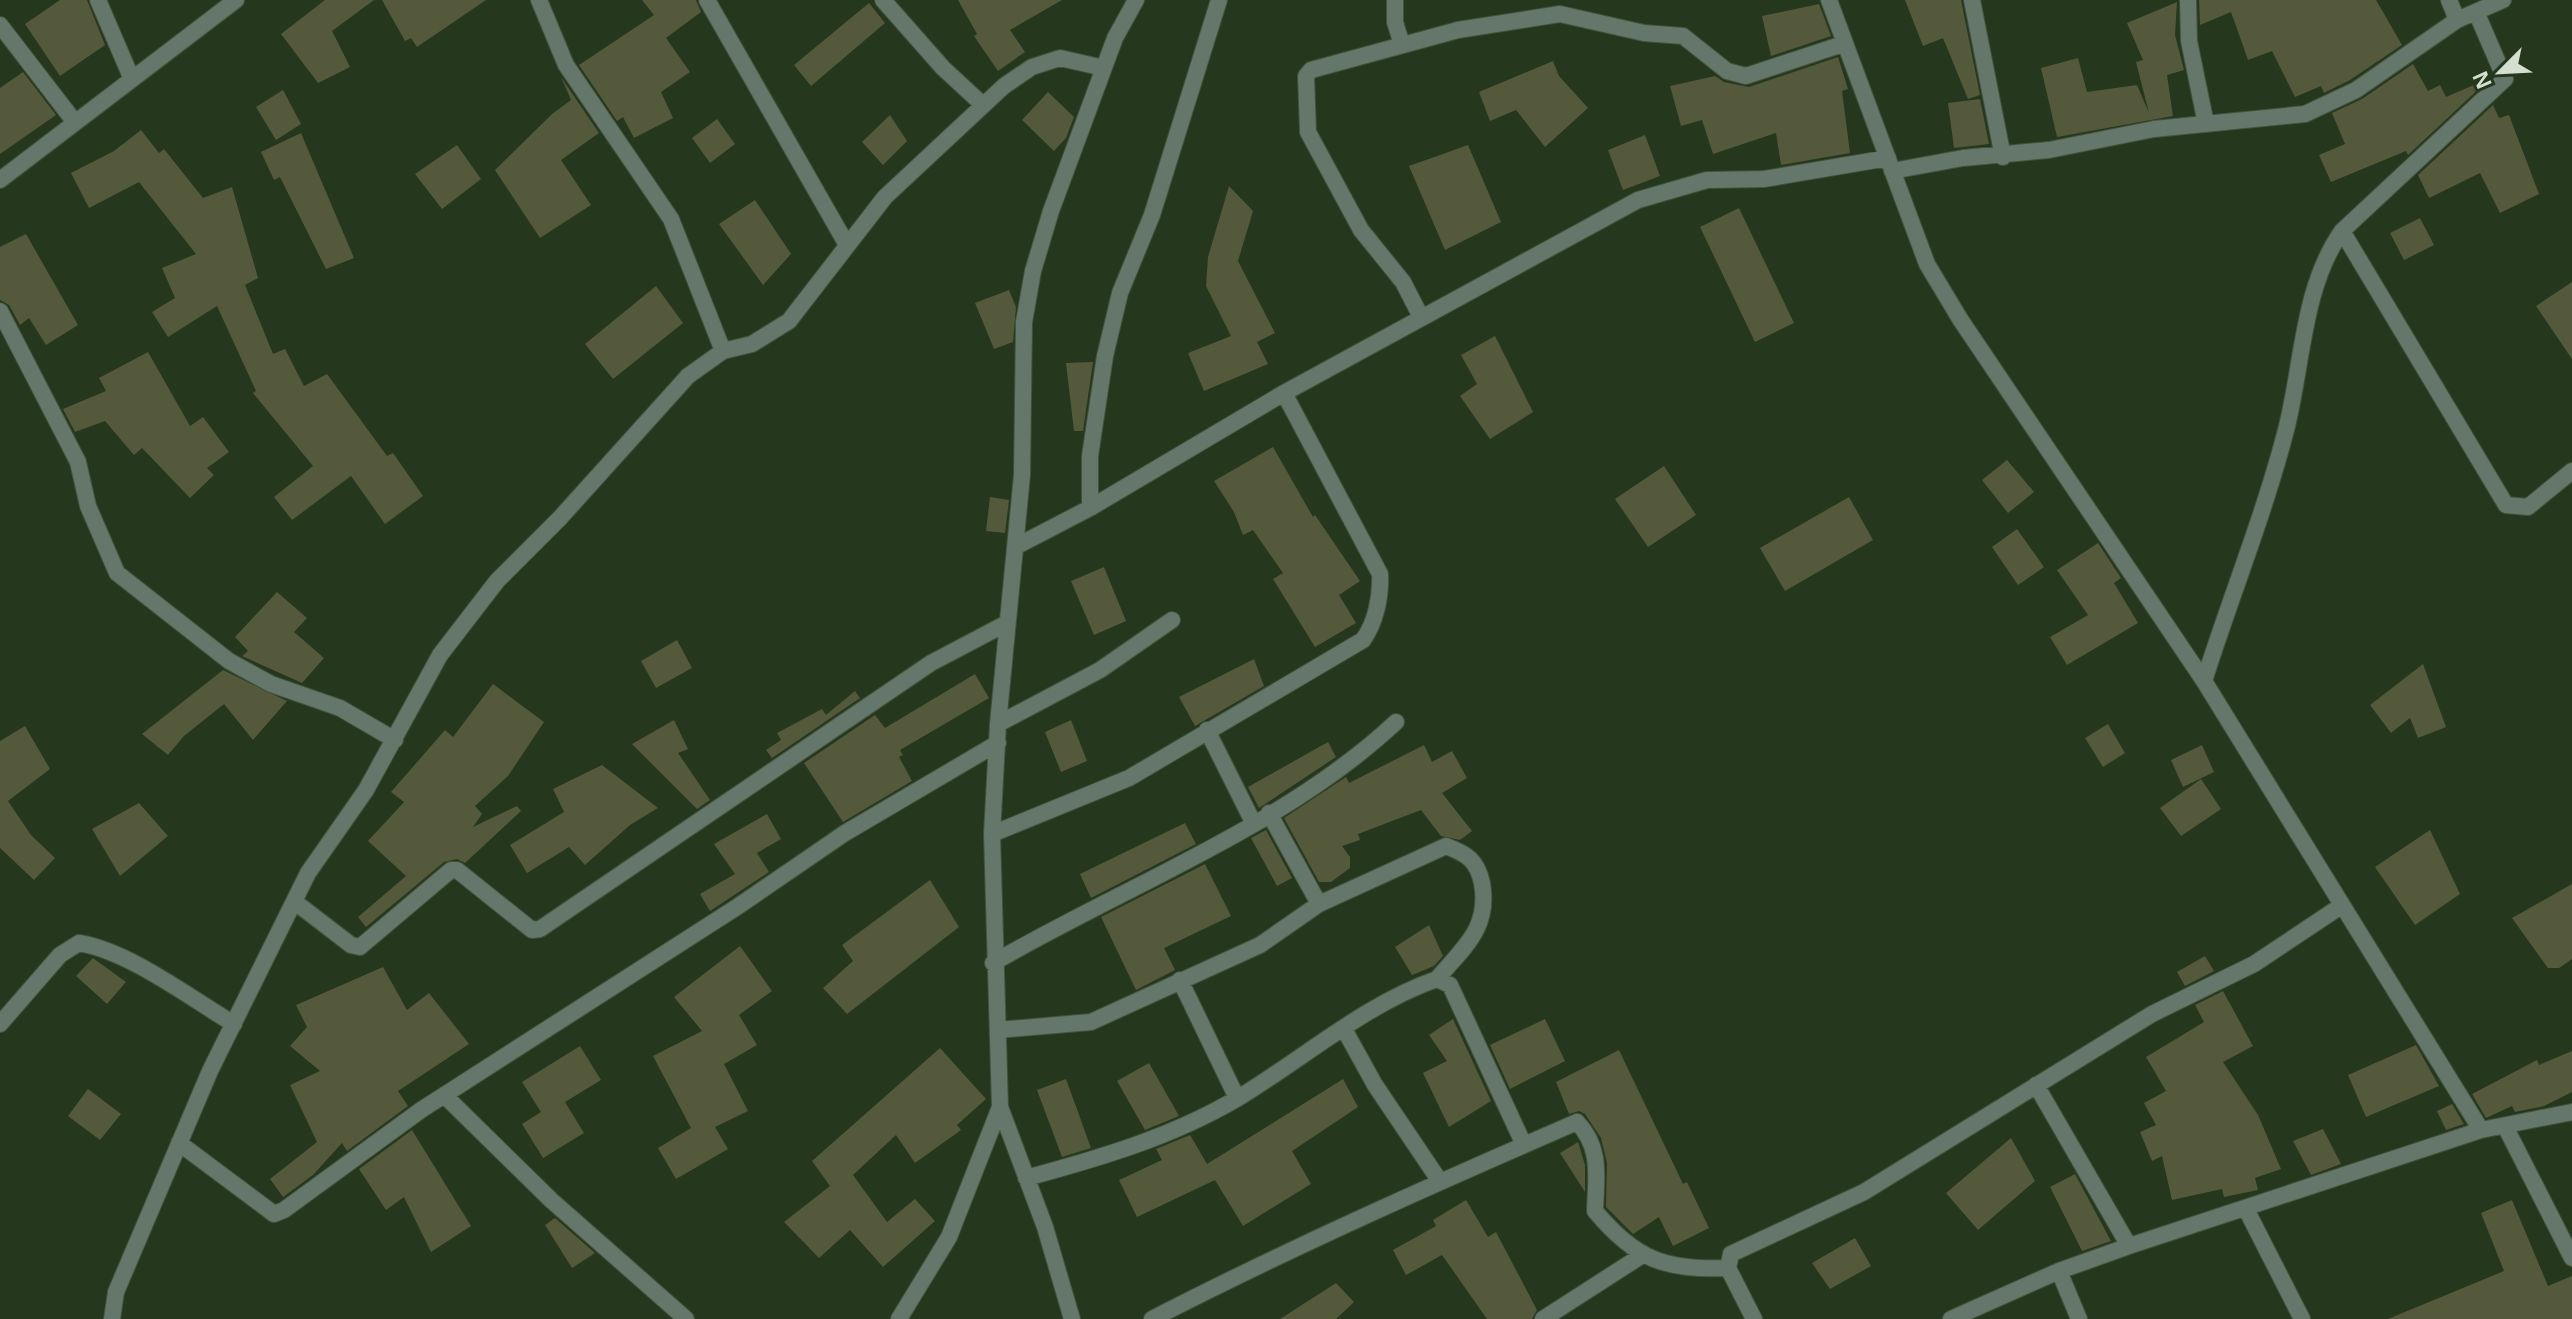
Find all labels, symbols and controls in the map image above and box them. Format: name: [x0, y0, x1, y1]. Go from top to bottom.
north arrow: [2460, 32, 2540, 112]
text: N: [2468, 68, 2497, 92]

